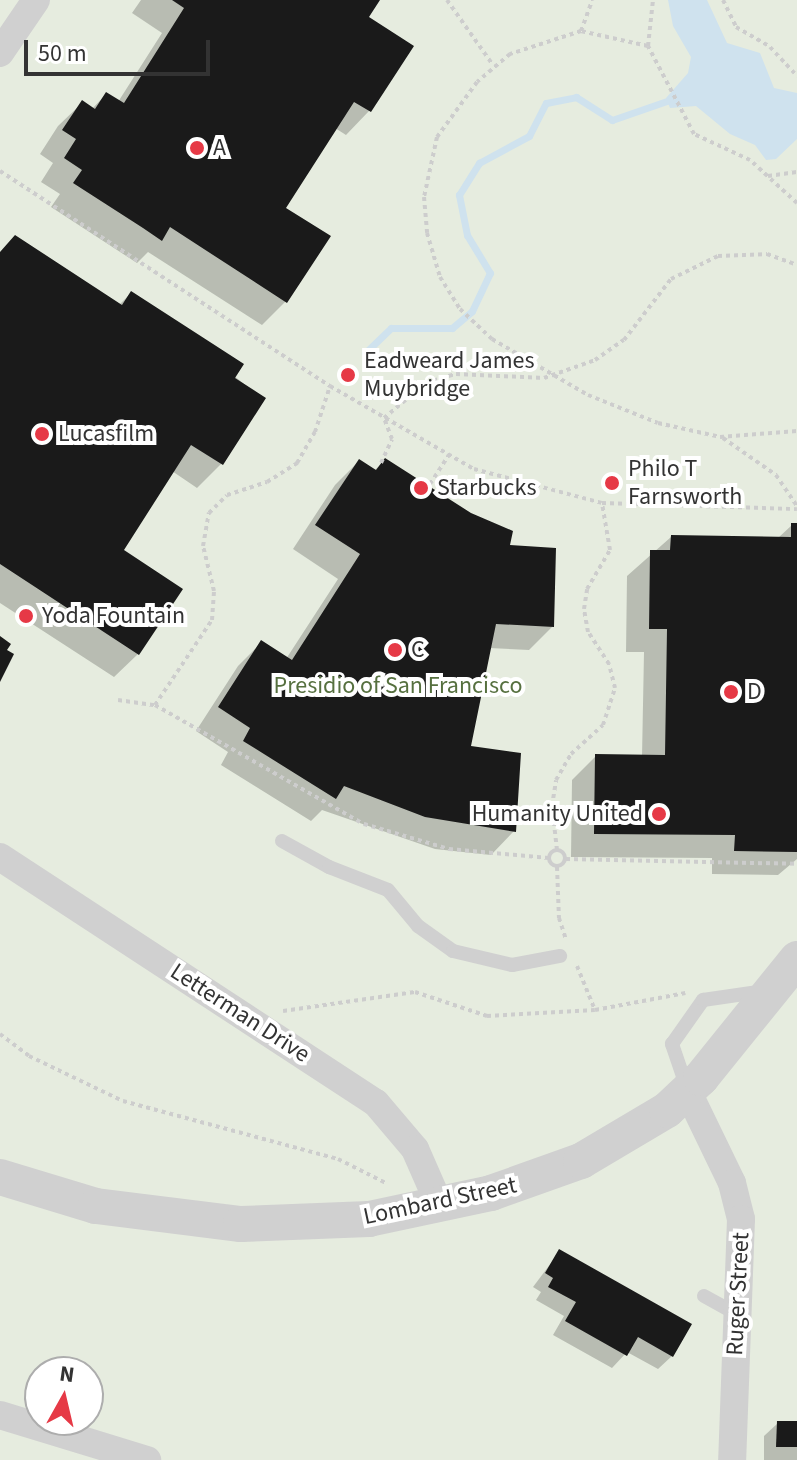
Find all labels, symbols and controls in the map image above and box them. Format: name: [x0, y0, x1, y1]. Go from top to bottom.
scale bar: [28, 24, 214, 74]
text: 50 m: [38, 36, 87, 71]
place label: A: [213, 134, 226, 162]
marker: A: [188, 139, 206, 157]
place label: Eadweard James Muybridge: [364, 347, 535, 403]
marker: Eadweard James Muybridge: [339, 366, 357, 384]
place label: Lucasfilm: [58, 420, 154, 448]
marker: Lucasfilm: [33, 425, 51, 443]
place label: Philo T Farnsworth: [628, 455, 742, 511]
place label: Starbucks: [437, 474, 536, 502]
marker: Philo T Farnsworth: [603, 474, 621, 492]
marker: Starbucks: [412, 479, 430, 497]
place label: Yoda Fountain: [42, 602, 185, 630]
marker: Yoda Fountain: [17, 607, 35, 625]
place label: C: [411, 636, 425, 664]
marker: C: [386, 641, 404, 659]
park label: Presidio of San Francisco: [274, 672, 522, 700]
place label: D: [747, 678, 762, 706]
marker: D: [722, 683, 740, 701]
place label: Humanity United: [472, 800, 643, 828]
marker: Humanity United: [650, 805, 668, 823]
street label: Letterman Drive: [165, 957, 315, 1069]
street label: Lombard Street: [361, 1171, 519, 1231]
street label: Ruger Street: [720, 1232, 756, 1356]
north arrow: [24, 1356, 104, 1436]
text: N: [58, 1357, 77, 1391]

